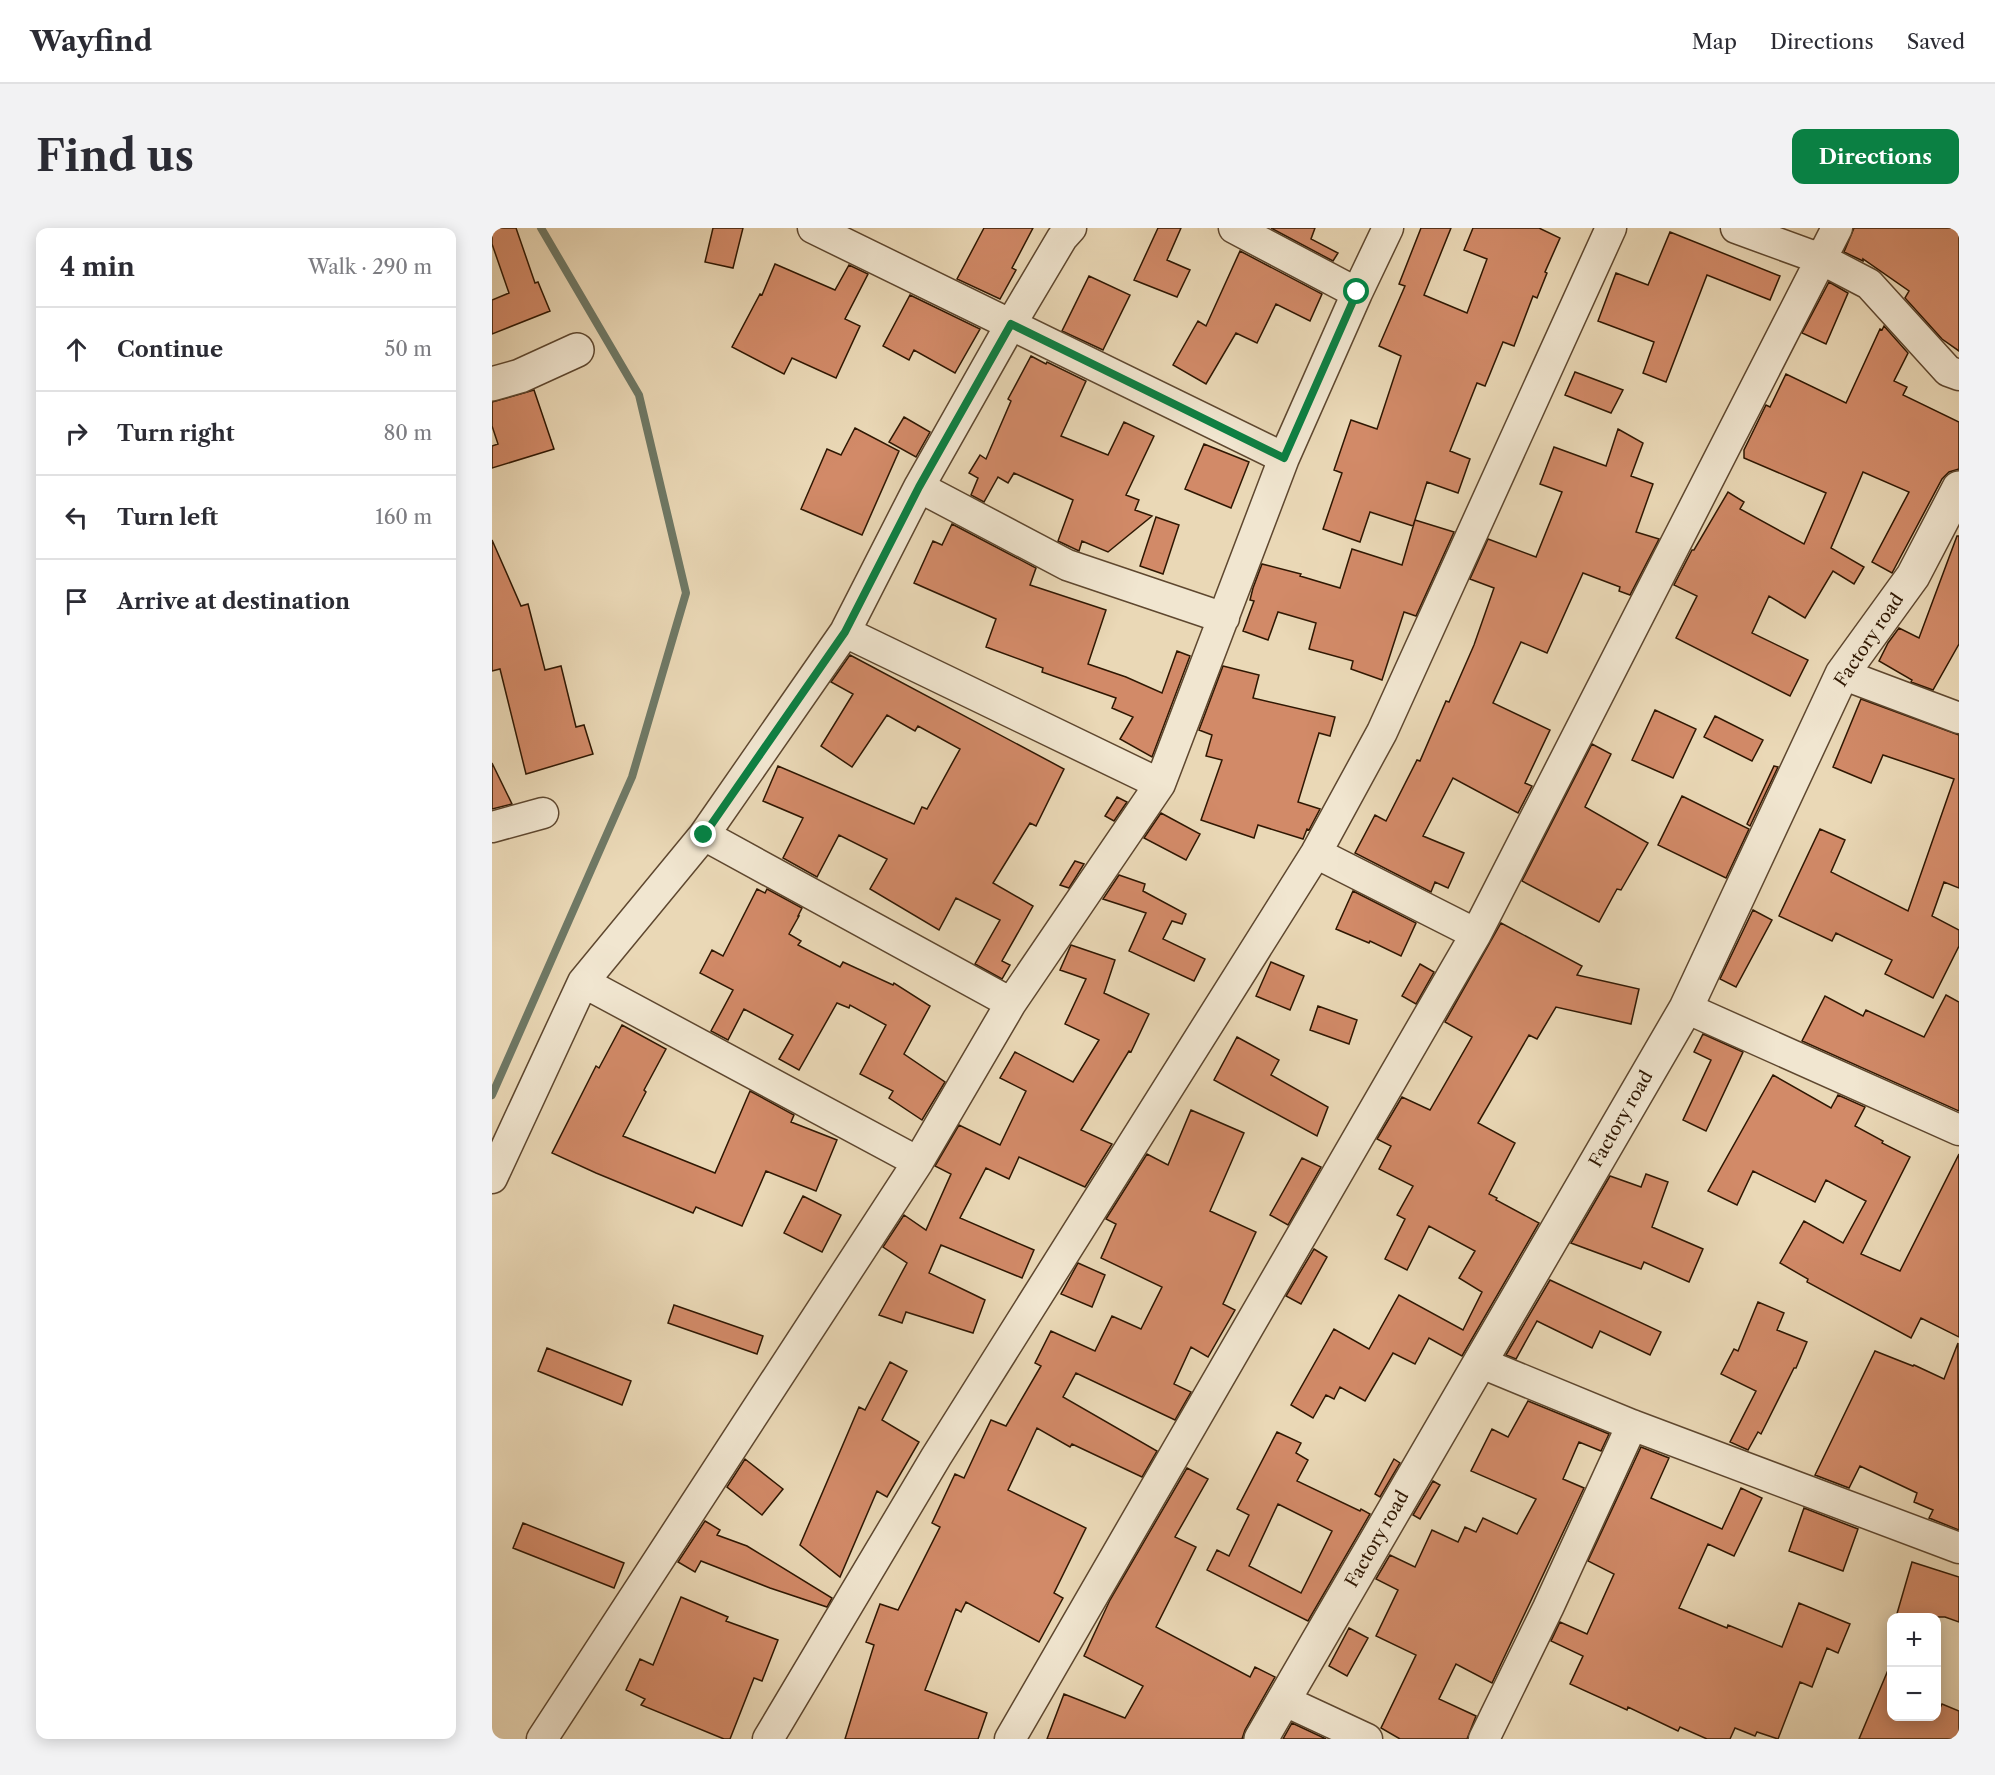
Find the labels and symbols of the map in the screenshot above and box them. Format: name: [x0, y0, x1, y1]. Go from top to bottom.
route start: [1343, 278, 1369, 304]
street label: Factory road: [1830, 589, 1908, 691]
route end: [690, 821, 716, 847]
street label: Factory road: [1584, 1067, 1658, 1171]
street label: Factory road: [1340, 1487, 1414, 1591]

